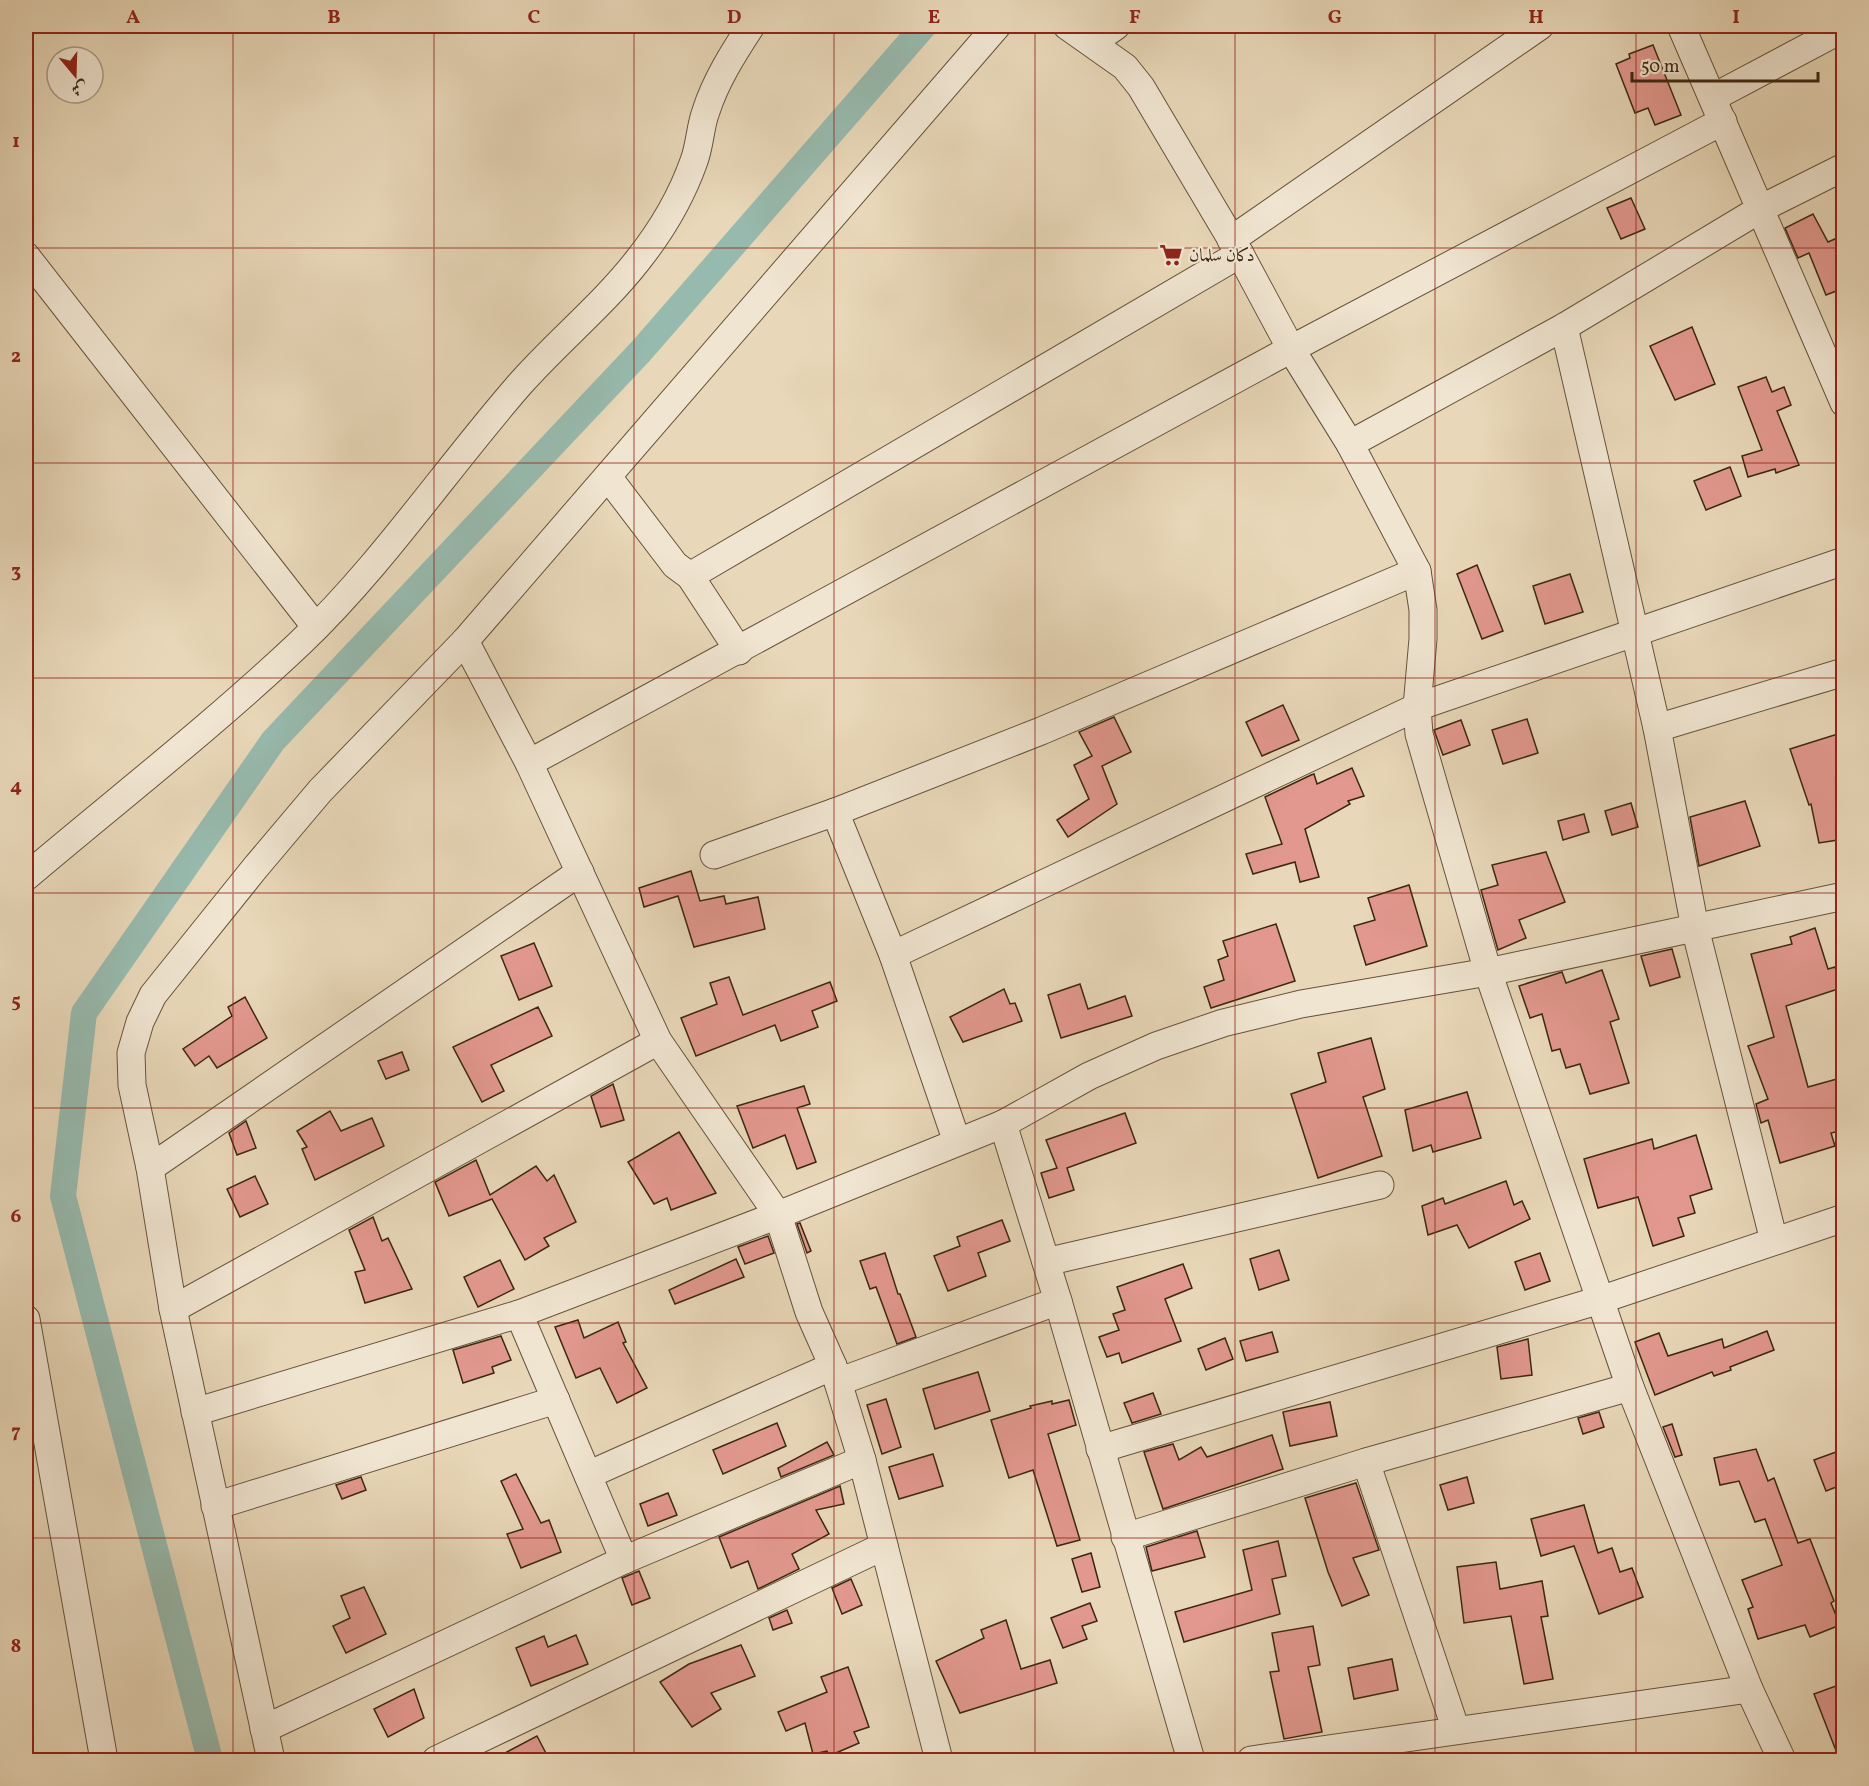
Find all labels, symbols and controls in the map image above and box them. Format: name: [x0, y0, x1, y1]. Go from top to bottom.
text: A: [126, 4, 140, 32]
text: B: [327, 4, 341, 32]
text: C: [528, 4, 541, 32]
text: D: [727, 4, 741, 32]
text: E: [928, 4, 940, 32]
text: F: [1129, 4, 1141, 32]
text: G: [1328, 4, 1342, 32]
text: H: [1528, 4, 1544, 32]
text: I: [1732, 4, 1740, 32]
north arrow: [45, 45, 105, 105]
scale bar: [1632, 45, 1818, 83]
text: 50 m: [1641, 55, 1680, 80]
text: ش: [68, 74, 90, 100]
text: 1: [12, 128, 20, 156]
supermarket icon: دكان سلمان: [1158, 242, 1184, 268]
place label: دكان سلمان: [1189, 244, 1255, 269]
text: 2: [11, 343, 21, 371]
text: 3: [11, 558, 21, 586]
text: 4: [10, 773, 22, 801]
text: 5: [11, 988, 21, 1016]
text: 6: [11, 1203, 22, 1231]
text: 7: [11, 1418, 21, 1446]
text: 8: [11, 1633, 21, 1661]

